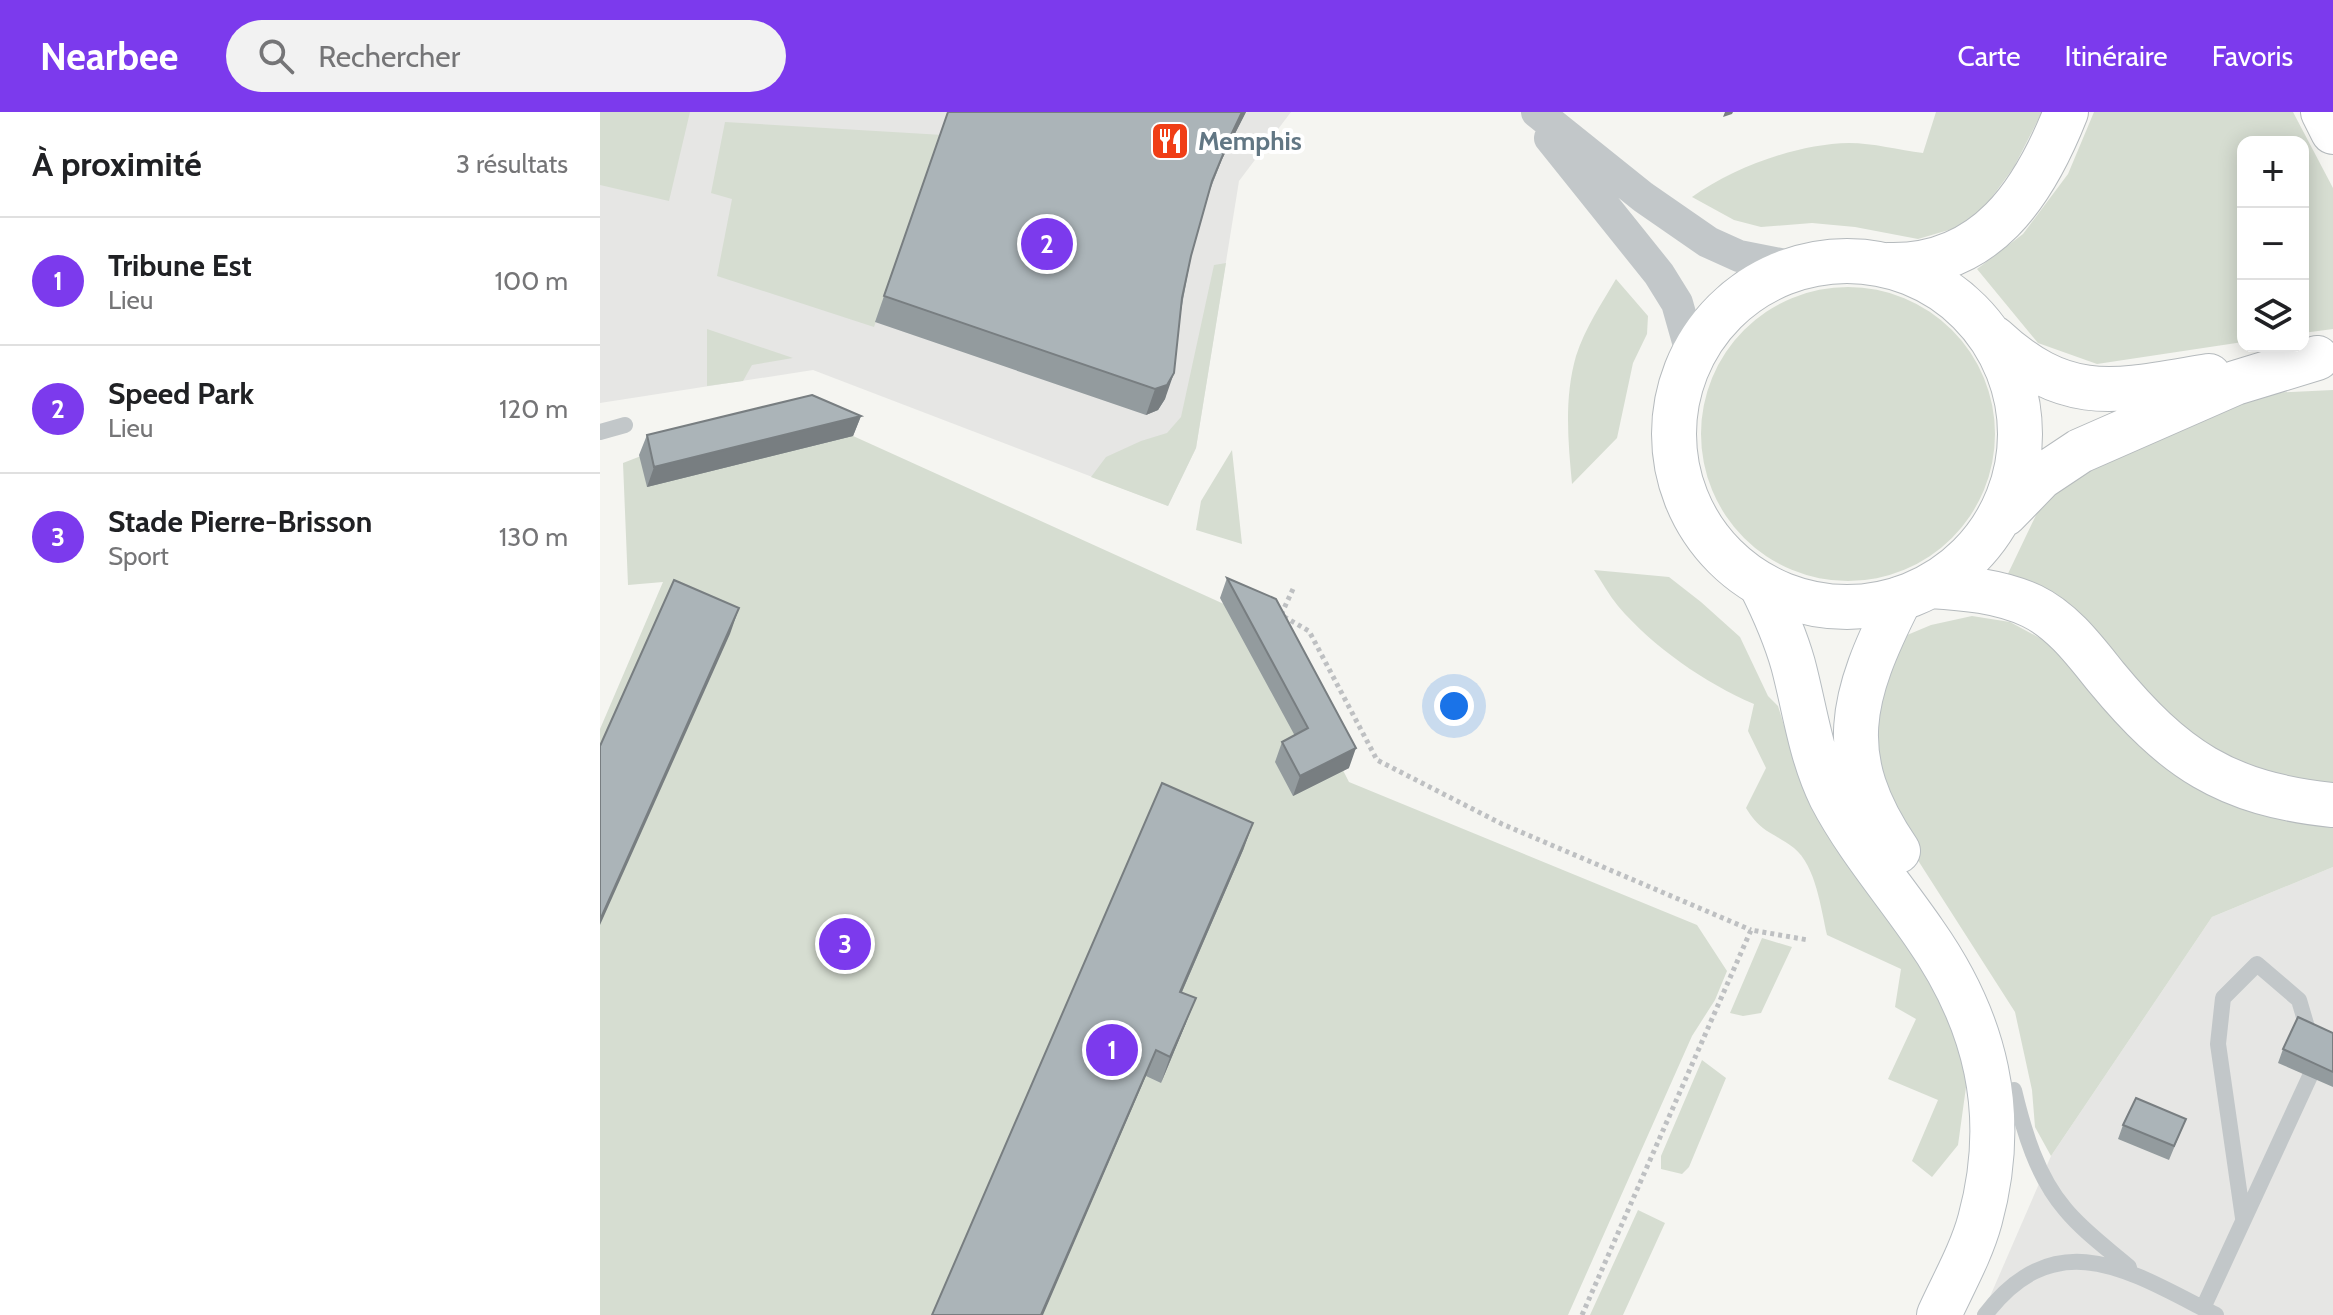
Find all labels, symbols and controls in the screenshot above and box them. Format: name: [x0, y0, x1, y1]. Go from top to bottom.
search box: [226, 20, 786, 92]
text: Nearbee: [40, 33, 178, 80]
icon: search: [254, 34, 298, 78]
text: Rechercher: [318, 38, 460, 75]
text: Carte: [1957, 39, 2021, 73]
text: Itinéraire: [2065, 39, 2168, 73]
text: Favoris: [2212, 39, 2293, 73]
restaurant icon: Memphis: [1149, 120, 1191, 162]
place label: Memphis: [1198, 125, 1302, 157]
map controls: [2237, 136, 2309, 352]
button: +: [2237, 136, 2309, 208]
text: À proximité: [32, 143, 202, 185]
text: 3 résultats: [456, 148, 568, 180]
button: −: [2237, 208, 2309, 280]
pin: 2: [1021, 214, 1073, 274]
text: Tribune Est: [108, 247, 252, 284]
text: 1: [53, 265, 63, 297]
text: 100 m: [495, 265, 568, 297]
button: layers: [2237, 280, 2309, 352]
text: Lieu: [108, 284, 153, 316]
text: Speed Park: [108, 375, 254, 412]
text: 2: [51, 393, 65, 425]
text: 120 m: [499, 393, 568, 425]
text: Lieu: [108, 412, 153, 444]
text: Stade Pierre-Brisson: [108, 503, 372, 540]
text: 3: [51, 521, 65, 553]
text: 130 m: [499, 521, 568, 553]
text: Sport: [108, 540, 169, 572]
your location: [1434, 686, 1474, 726]
pin: 3: [819, 914, 871, 974]
pin: 1: [1086, 1020, 1138, 1080]

